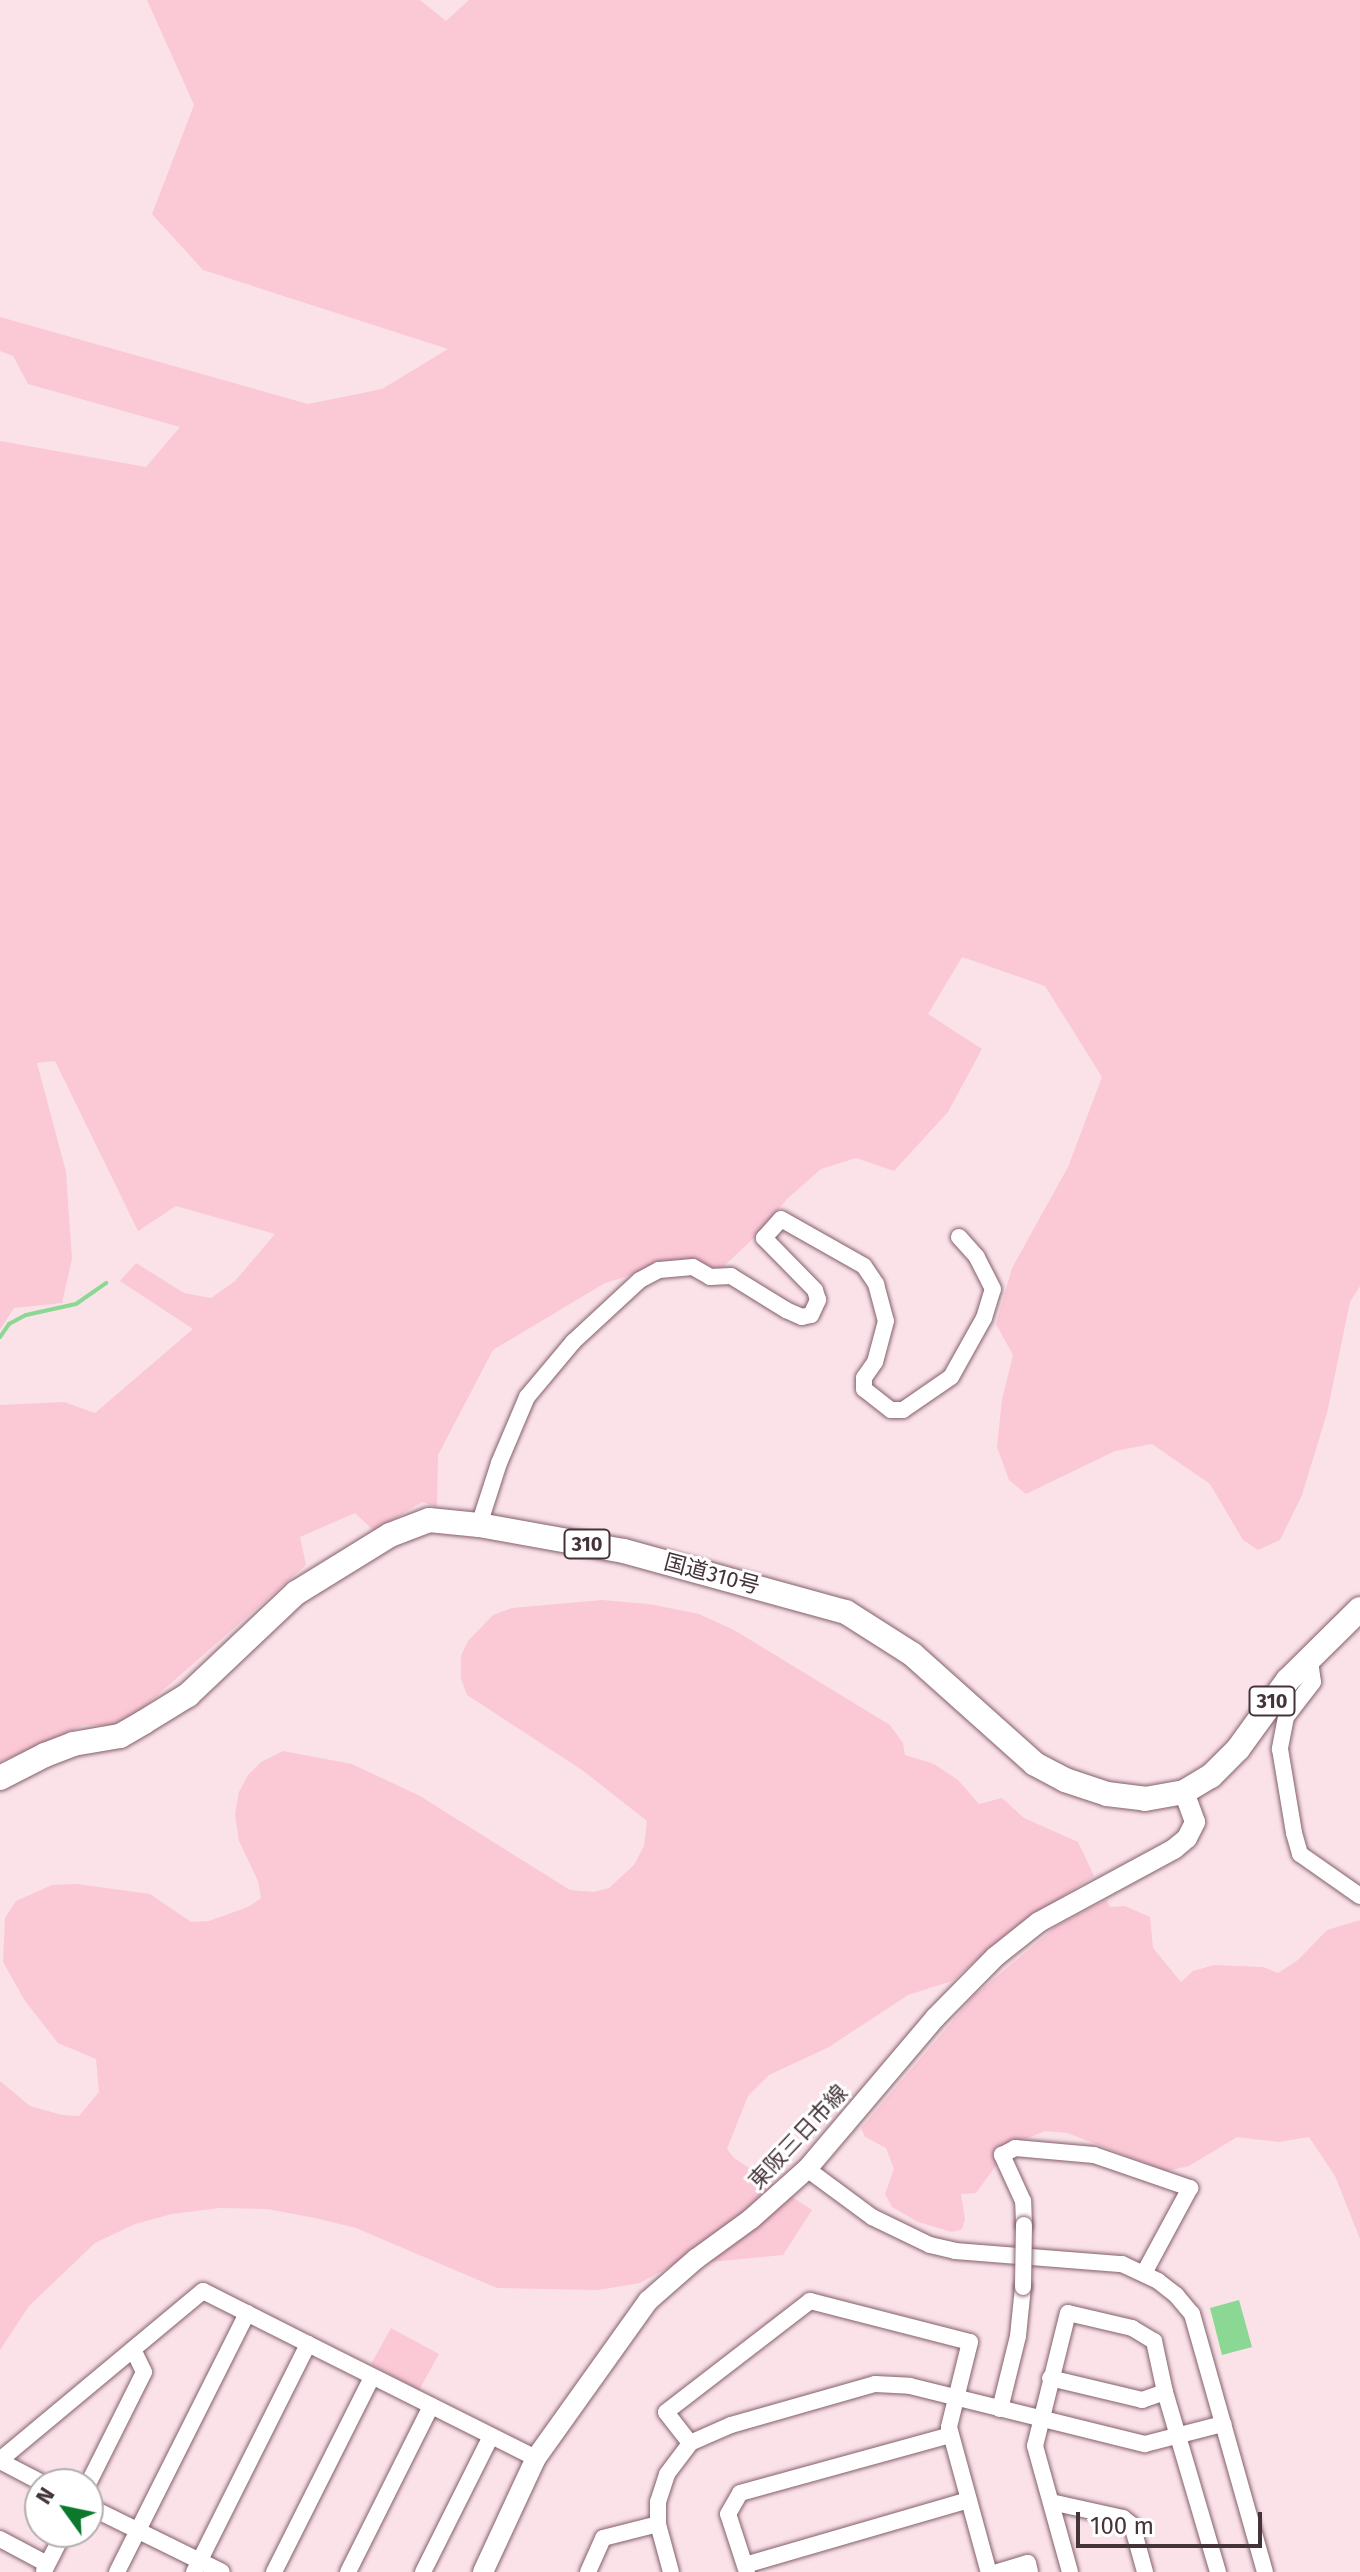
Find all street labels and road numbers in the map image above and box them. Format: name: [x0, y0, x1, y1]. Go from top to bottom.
road number: 310: [563, 1528, 611, 1560]
street label: 国道310号: [661, 1549, 763, 1599]
road number: 310: [1248, 1685, 1296, 1717]
street label: 東阪三日市線: [743, 2080, 853, 2194]

